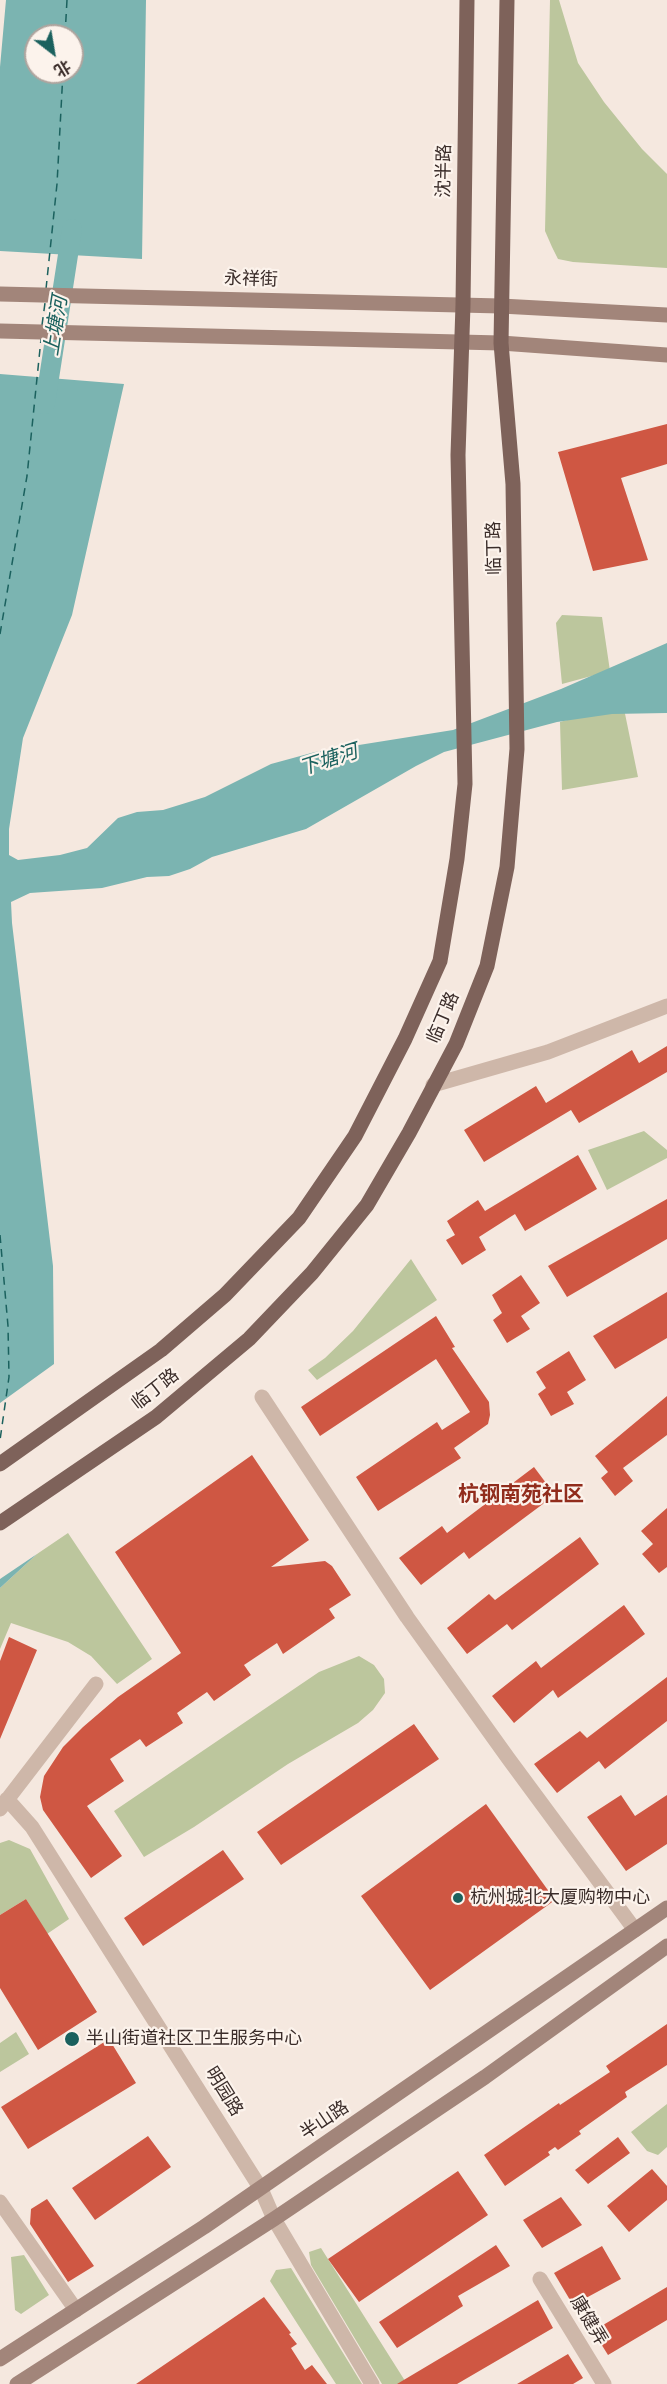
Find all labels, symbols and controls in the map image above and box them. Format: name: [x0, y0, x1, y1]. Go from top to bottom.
north arrow: [24, 24, 84, 84]
text: 北: [51, 56, 74, 80]
street label: 沈半路: [434, 144, 456, 198]
street label: 永祥街: [224, 268, 278, 292]
water label: 上塘河: [40, 294, 74, 358]
street label: 临丁路: [484, 521, 506, 575]
water label: 下塘河: [297, 740, 361, 782]
street label: 临丁路: [424, 989, 464, 1047]
street label: 临丁路: [128, 1365, 184, 1415]
district label: 杭钢南苑社区: [458, 1483, 584, 1509]
place label: 杭州城北大厦购物中心: [470, 1887, 650, 1909]
marker: 杭州城北大厦购物中心: [451, 1891, 465, 1905]
place label: 半山街道社区卫生服务中心: [86, 2028, 302, 2050]
marker: 半山街道社区卫生服务中心: [63, 2030, 81, 2048]
street label: 明园路: [200, 2063, 246, 2121]
street label: 半山路: [297, 2097, 353, 2145]
street label: 康健弄: [565, 2292, 611, 2350]

